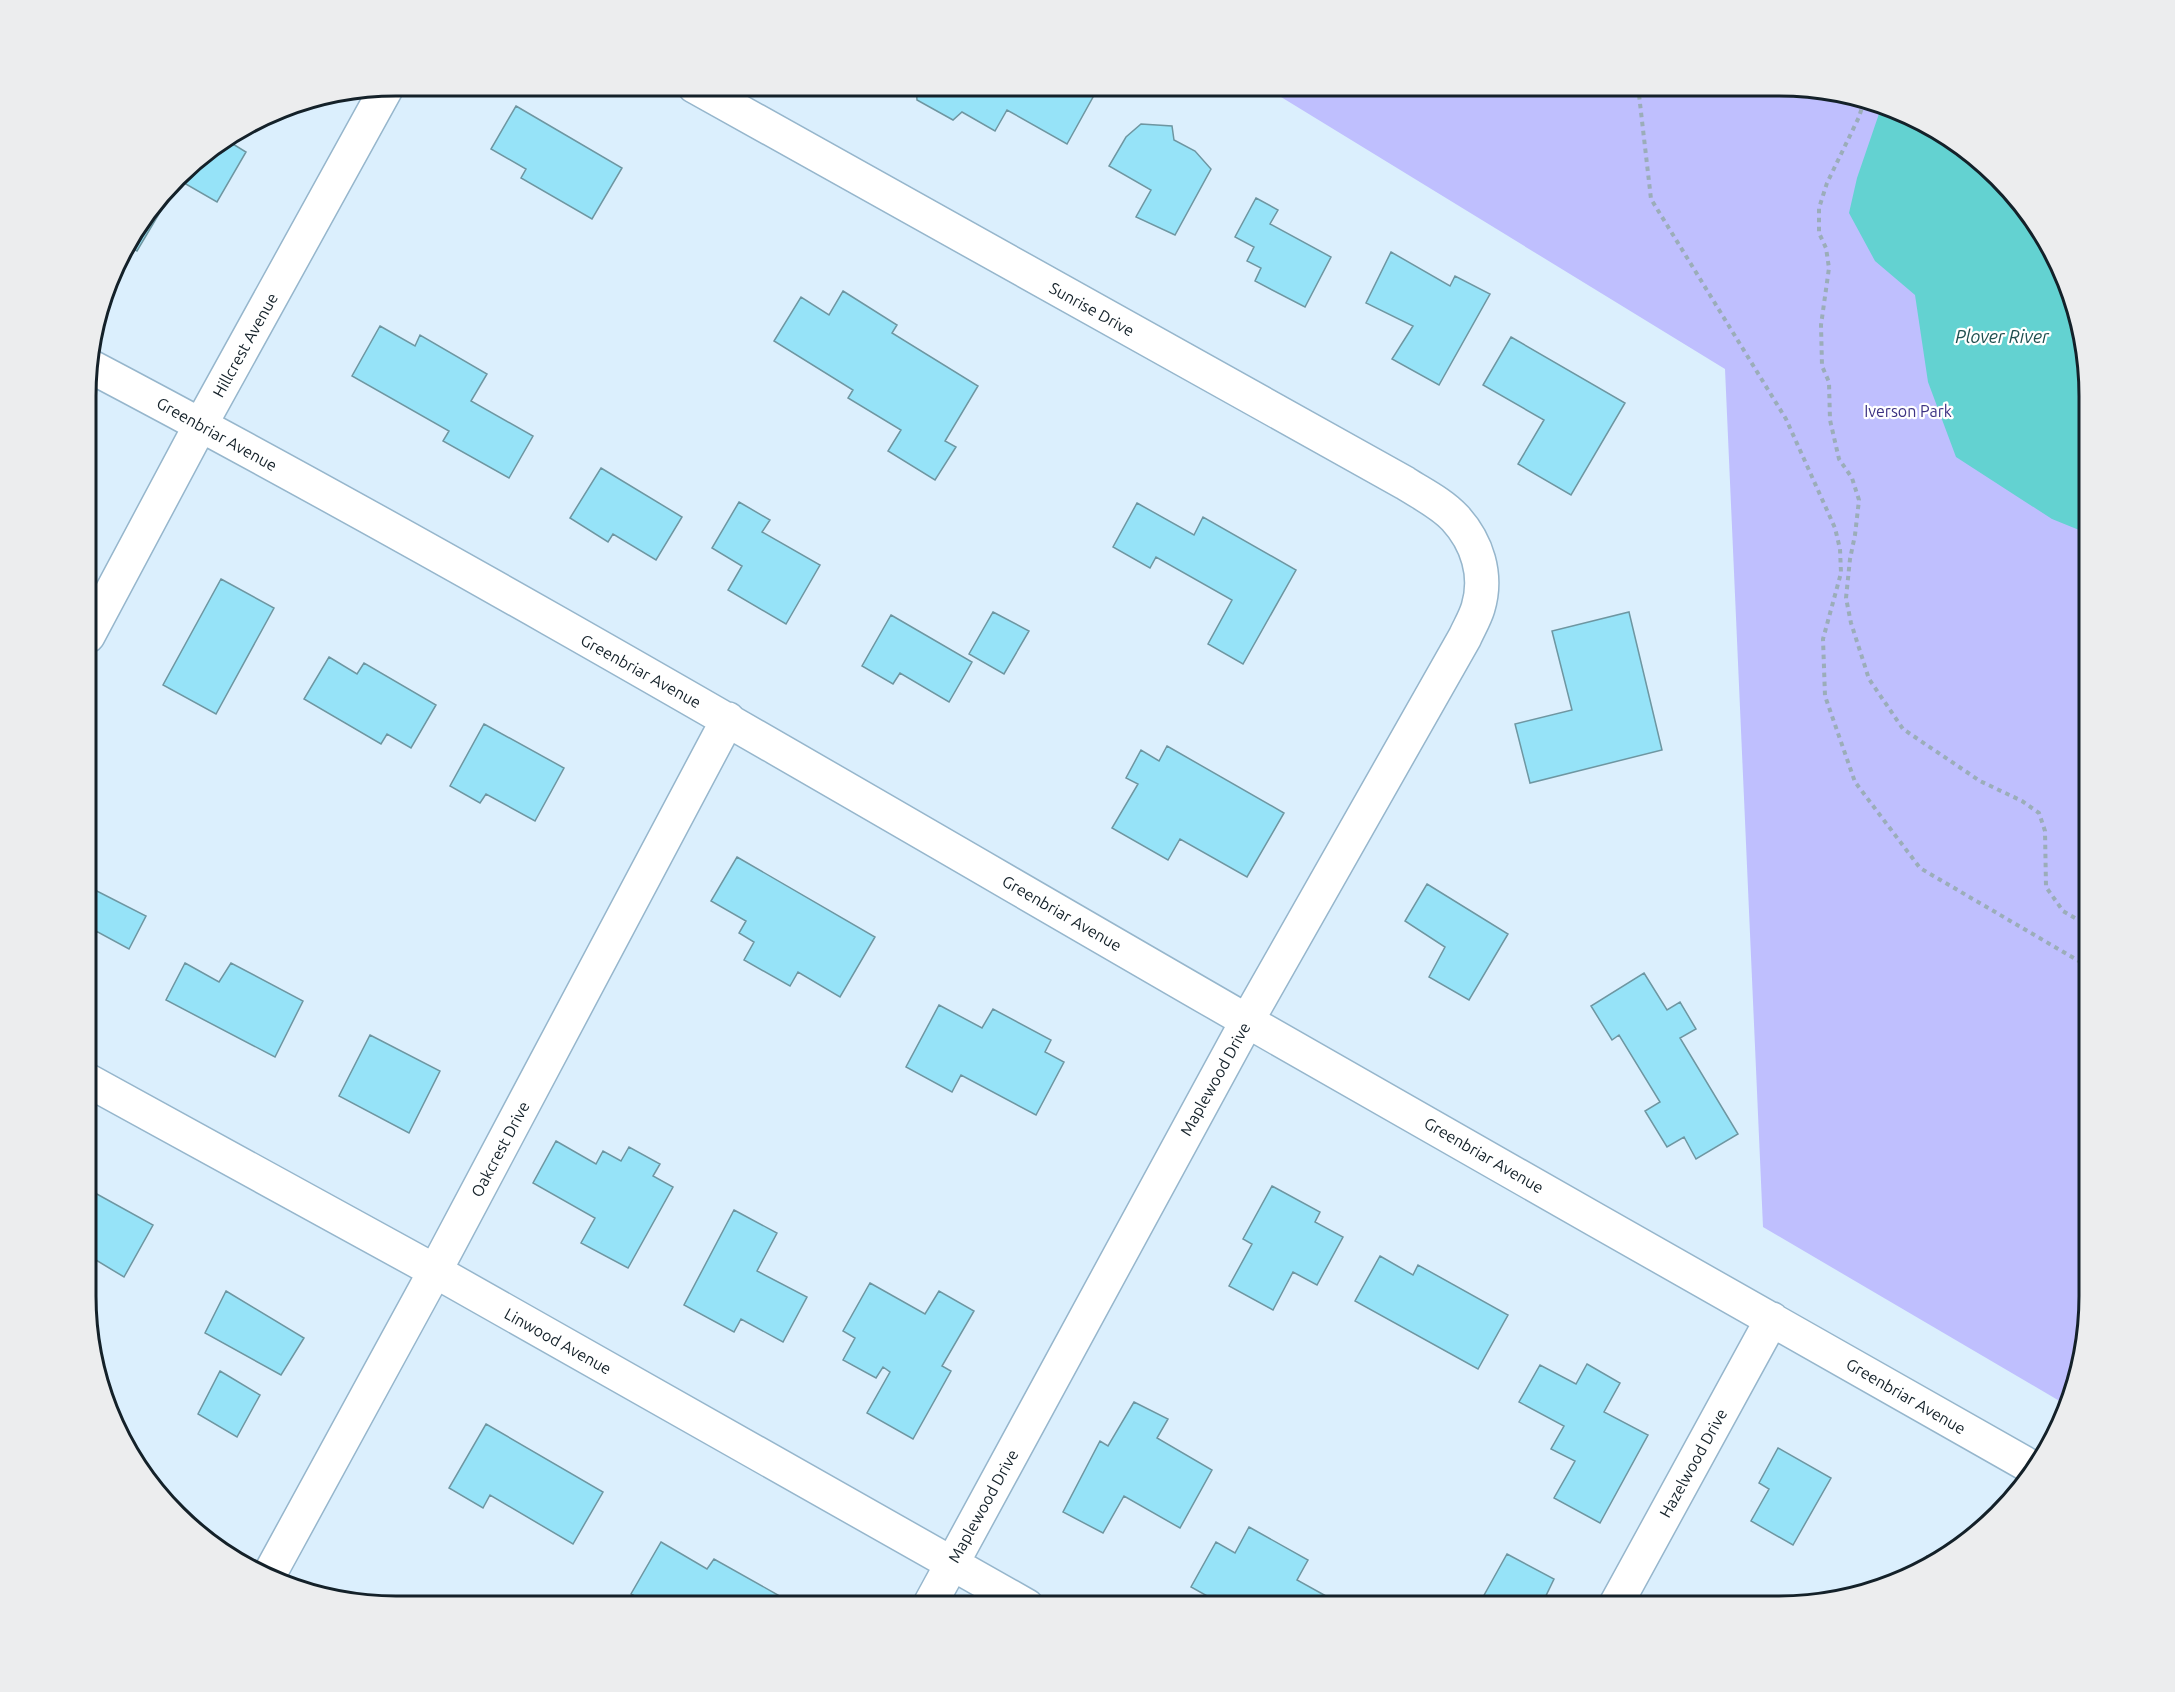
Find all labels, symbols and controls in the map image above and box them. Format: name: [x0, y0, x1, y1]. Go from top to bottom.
street label: Sunrise Drive: [1047, 278, 1137, 340]
street label: Hillcrest Avenue: [209, 290, 281, 400]
water label: Plover River: [1955, 326, 2050, 346]
street label: Greenbriar Avenue: [154, 393, 280, 475]
park label: Iverson Park: [1864, 402, 1952, 420]
street label: Greenbriar Avenue: [578, 630, 704, 712]
street label: Greenbriar Avenue: [999, 872, 1125, 954]
street label: Maplewood Drive: [1176, 1019, 1254, 1139]
street label: Oakcrest Drive: [467, 1098, 533, 1200]
street label: Greenbriar Avenue: [1421, 1114, 1547, 1196]
street label: Linwood Avenue: [502, 1304, 614, 1378]
street label: Greenbriar Avenue: [1843, 1355, 1969, 1437]
street label: Hazelwood Drive: [1656, 1405, 1730, 1521]
street label: Maplewood Drive: [944, 1446, 1022, 1566]

